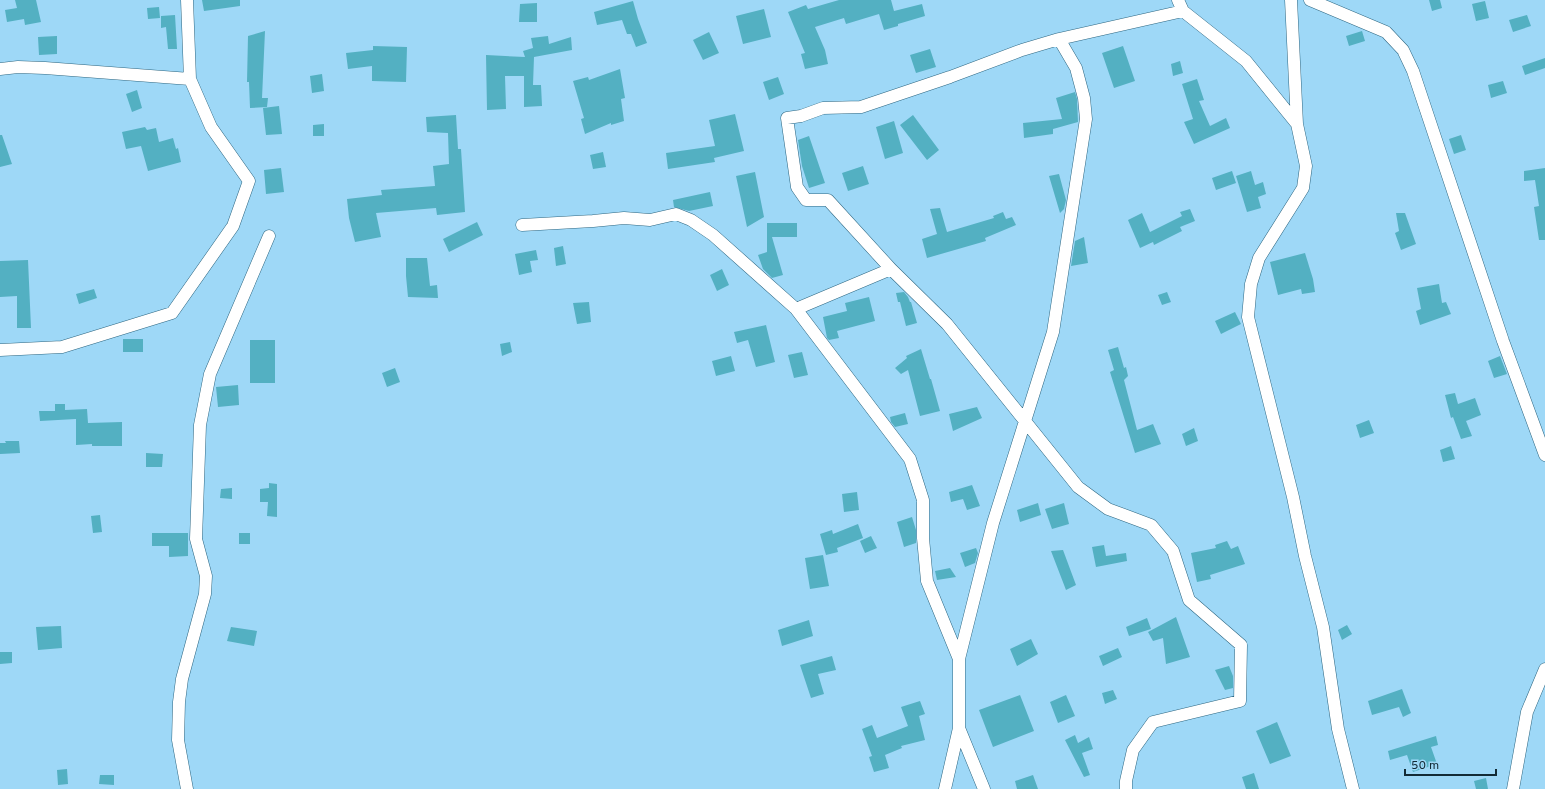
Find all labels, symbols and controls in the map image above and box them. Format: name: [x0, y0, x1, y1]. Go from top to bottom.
scale bar: [1405, 751, 1496, 777]
text: 50 m: [1411, 758, 1439, 774]

